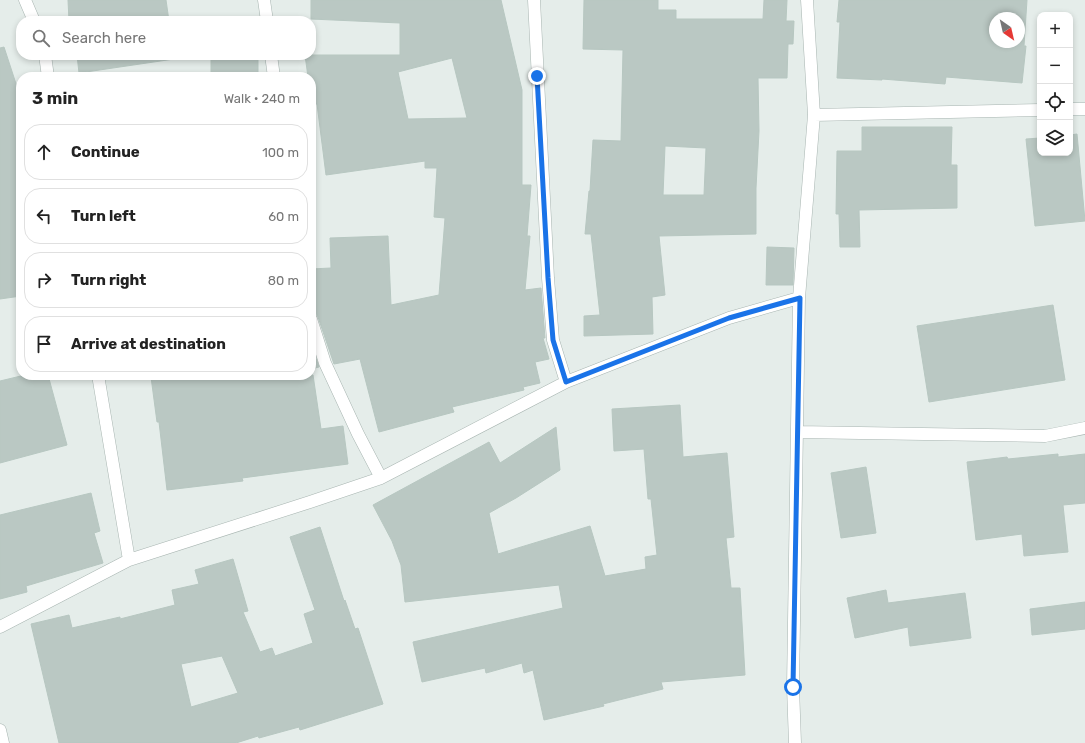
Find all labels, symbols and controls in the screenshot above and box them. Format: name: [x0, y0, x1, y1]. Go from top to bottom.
north arrow: [989, 12, 1025, 48]
map controls: [1037, 12, 1073, 156]
button: +: [1037, 12, 1073, 48]
search box: [16, 16, 316, 60]
icon: search: [30, 27, 52, 49]
text: Search here: [62, 29, 146, 47]
button: −: [1037, 48, 1073, 84]
route end: [528, 67, 546, 85]
button: locate: [1037, 84, 1073, 120]
text: 3 min: [32, 88, 78, 108]
text: Walk · 240 m: [224, 91, 300, 106]
button: layers: [1037, 120, 1073, 156]
icon: ahead: [33, 141, 55, 163]
text: Continue: [71, 143, 140, 161]
text: 100 m: [262, 145, 299, 160]
icon: left: [33, 205, 55, 227]
text: Turn left: [71, 207, 136, 225]
text: 60 m: [268, 209, 299, 224]
icon: right: [33, 269, 55, 291]
text: Turn right: [71, 271, 146, 289]
text: 80 m: [268, 273, 299, 288]
icon: arrive: [33, 333, 55, 355]
text: Arrive at destination: [71, 335, 226, 353]
route start: [784, 678, 802, 696]

